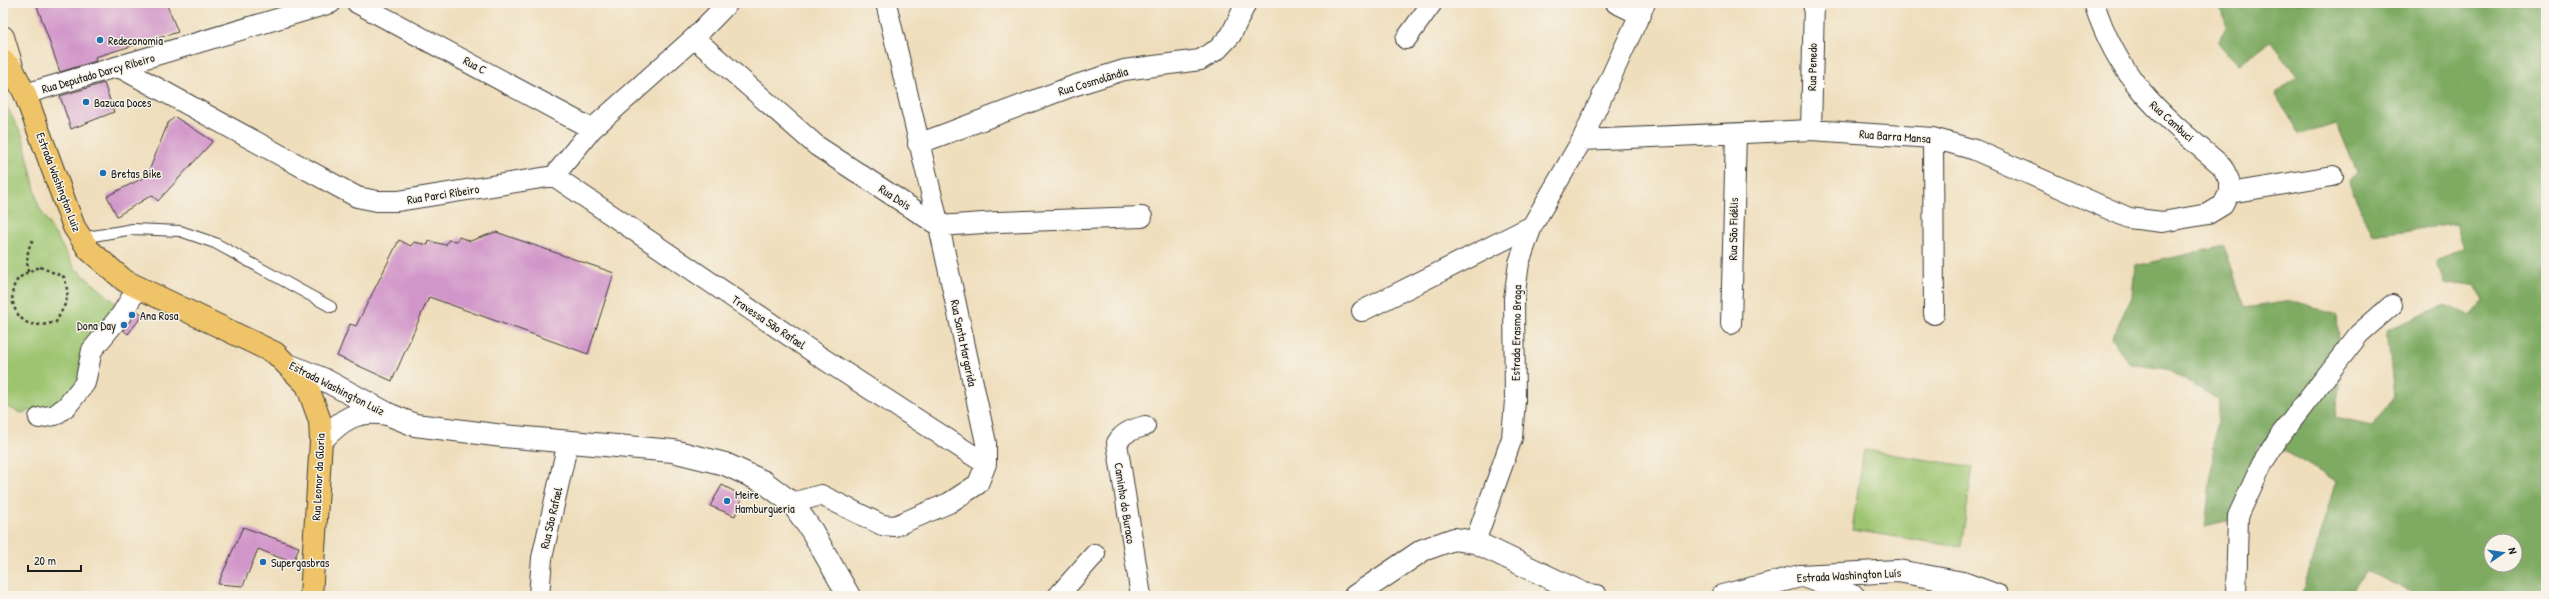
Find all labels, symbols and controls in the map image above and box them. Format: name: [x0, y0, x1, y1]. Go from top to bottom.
place label: Redeconomia: [108, 32, 163, 49]
marker: Redeconomia: [95, 35, 105, 45]
street label: Rua Penedo: [1803, 43, 1821, 91]
street label: Rua Deputado Darcy Ribeiro: [40, 49, 157, 97]
street label: Rua C: [460, 52, 490, 78]
street label: Rua Cosmolândia: [1056, 62, 1130, 100]
place label: Bazuca Doces: [94, 94, 152, 111]
marker: Bazuca Doces: [81, 97, 91, 107]
street label: Rua Cambuci: [2146, 97, 2198, 145]
street label: Rua Barra Mansa: [1859, 125, 1932, 147]
street label: Estrada Washington Luiz: [32, 130, 86, 234]
place label: Bretas Bike: [111, 165, 161, 182]
marker: Bretas Bike: [98, 168, 108, 178]
street label: Rua Parci Ribeiro: [406, 180, 480, 208]
street label: Rua Dois: [875, 180, 915, 214]
street label: Rua São Fidélis: [1724, 197, 1742, 260]
street label: Estrada Erasmo Braga: [1507, 285, 1525, 381]
street label: Travessa São Rafael: [729, 291, 810, 354]
street label: Rua Santa Margarida: [947, 298, 982, 388]
place label: Ana Rosa: [140, 307, 179, 324]
marker: Ana Rosa: [127, 310, 137, 320]
place label: Dona Day: [77, 317, 116, 334]
marker: Dona Day: [119, 320, 129, 330]
street label: Estrada Washington Luiz: [286, 357, 388, 419]
street label: Rua Leonor da Gloria: [307, 433, 329, 521]
street label: Caminho do Buraco: [1110, 461, 1140, 545]
street label: Rua São Rafael: [536, 485, 567, 550]
place label: Meire Hamburgueria: [735, 486, 795, 517]
marker: Meire Hamburgueria: [722, 496, 732, 506]
north arrow: [2483, 533, 2523, 573]
text: N: [2505, 546, 2520, 555]
scale bar: [28, 547, 81, 573]
text: 20 m: [34, 552, 56, 569]
place label: Supergasbras: [271, 554, 330, 571]
marker: Supergasbras: [258, 557, 268, 567]
street label: Estrada Washington Luís: [1796, 564, 1902, 586]

